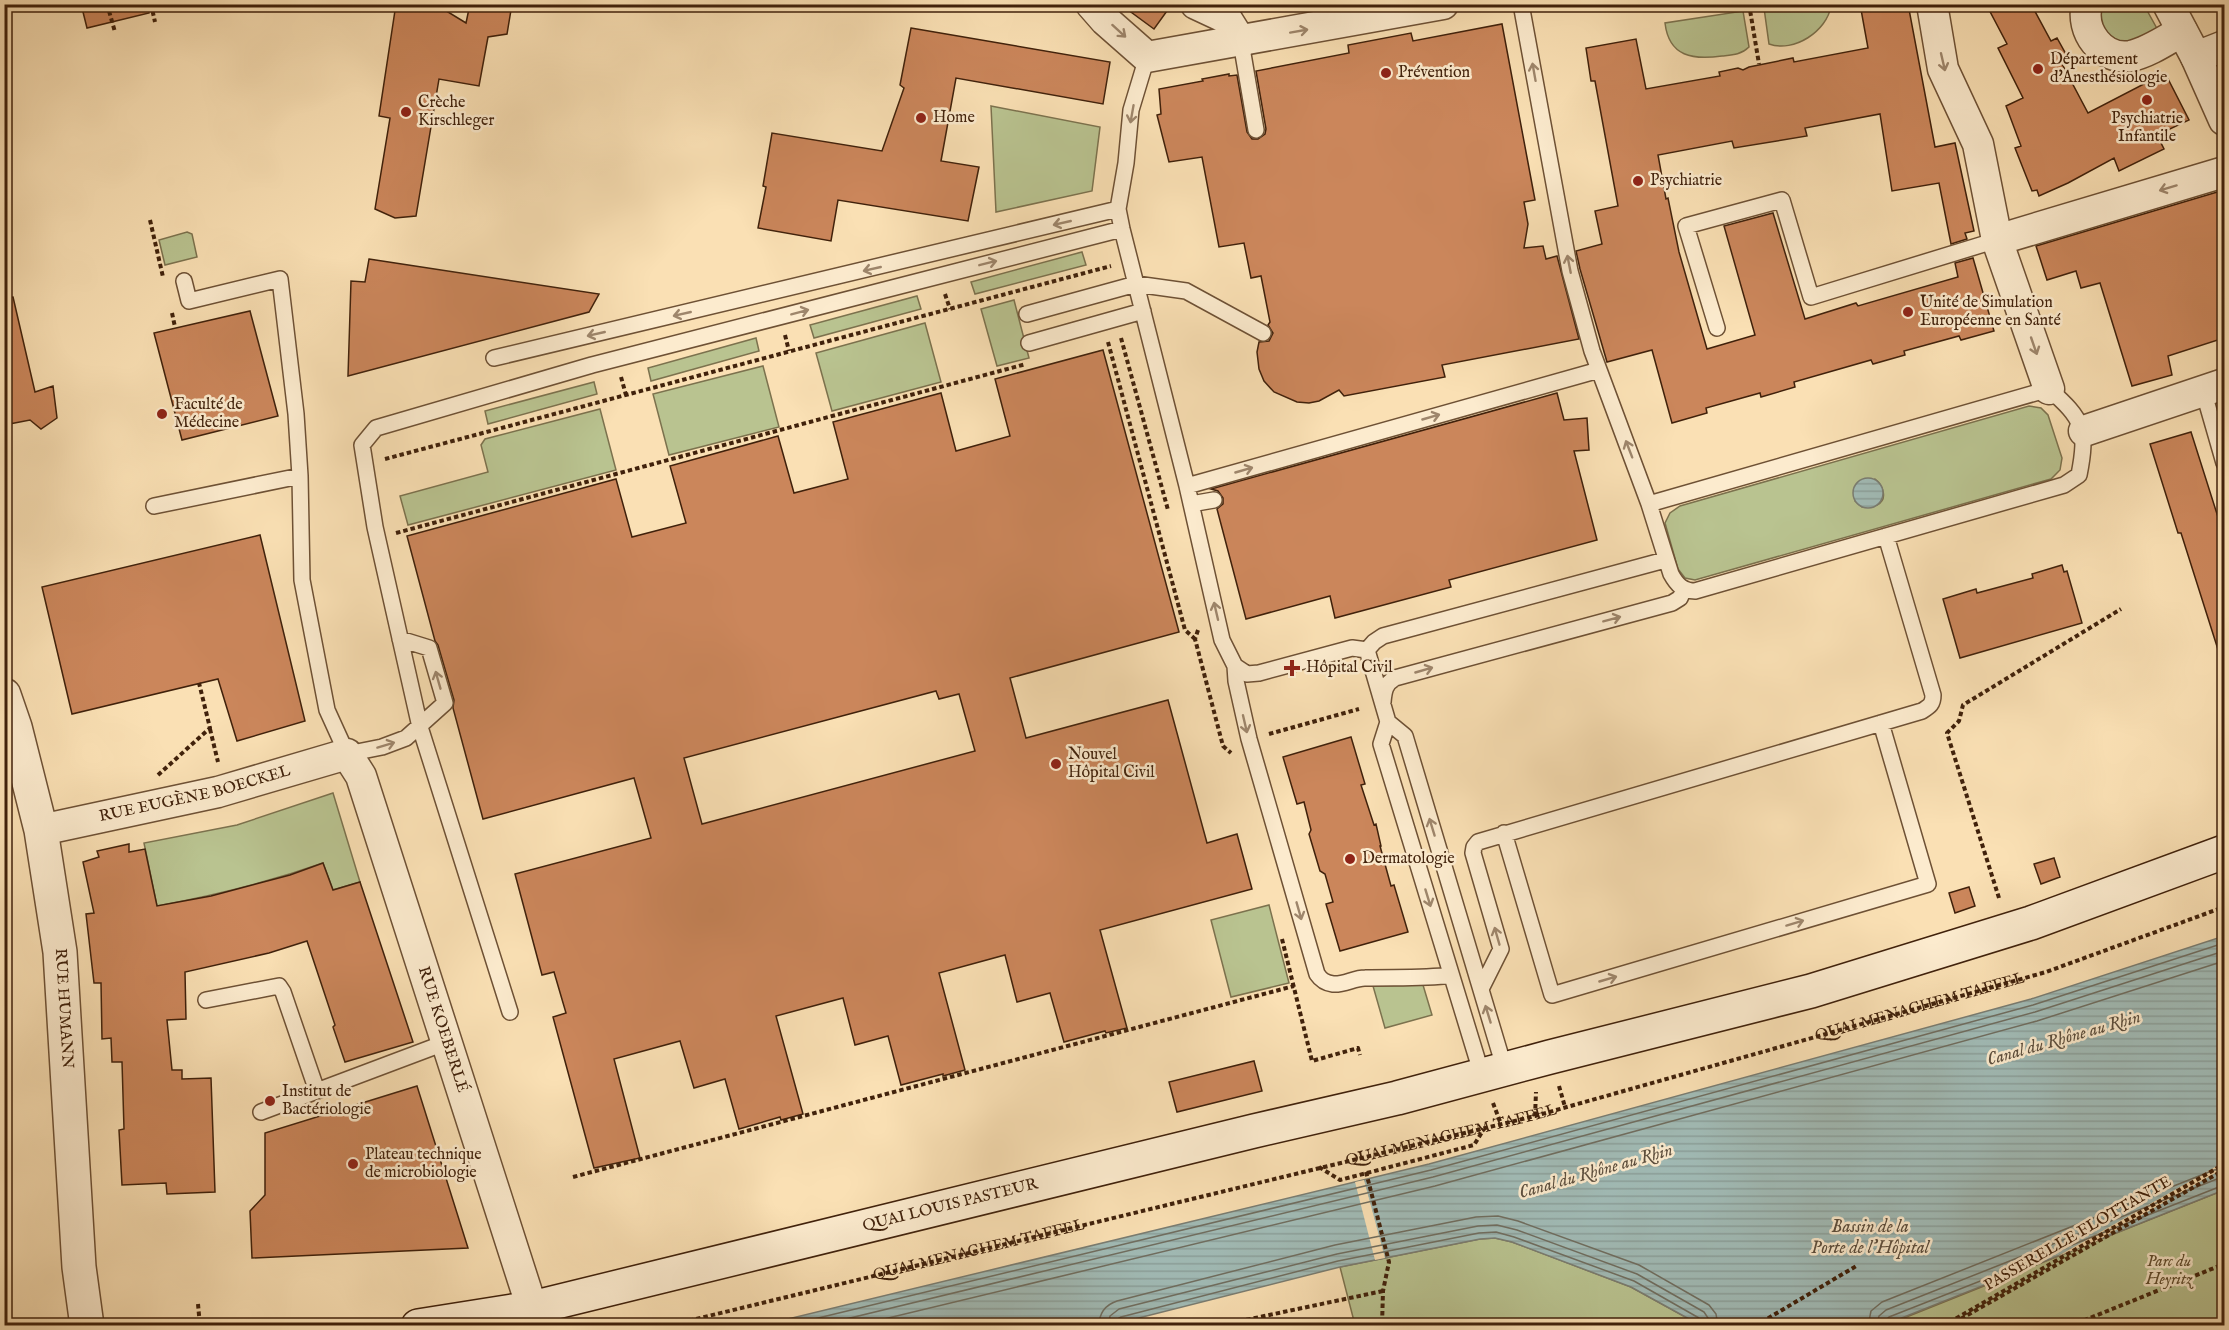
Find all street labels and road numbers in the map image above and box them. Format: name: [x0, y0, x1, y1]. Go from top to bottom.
street label: RUE EUGÈNE BOECKEL: [97, 761, 294, 827]
street label: RUE HUMANN: [50, 948, 77, 1069]
street label: RUE KOEBERLÉ: [413, 964, 474, 1095]
street label: QUAI MENACHEM TAFFEL: [1813, 968, 2028, 1047]
street label: QUAI MENACHEM TAFFEL: [1344, 1100, 1560, 1171]
street label: PASSERELLE FLOTTANTE: [1981, 1172, 2175, 1296]
street label: QUAI LOUIS PASTEUR: [861, 1174, 1041, 1237]
street label: QUAI MENACHEM TAFFEL: [871, 1215, 1087, 1286]

